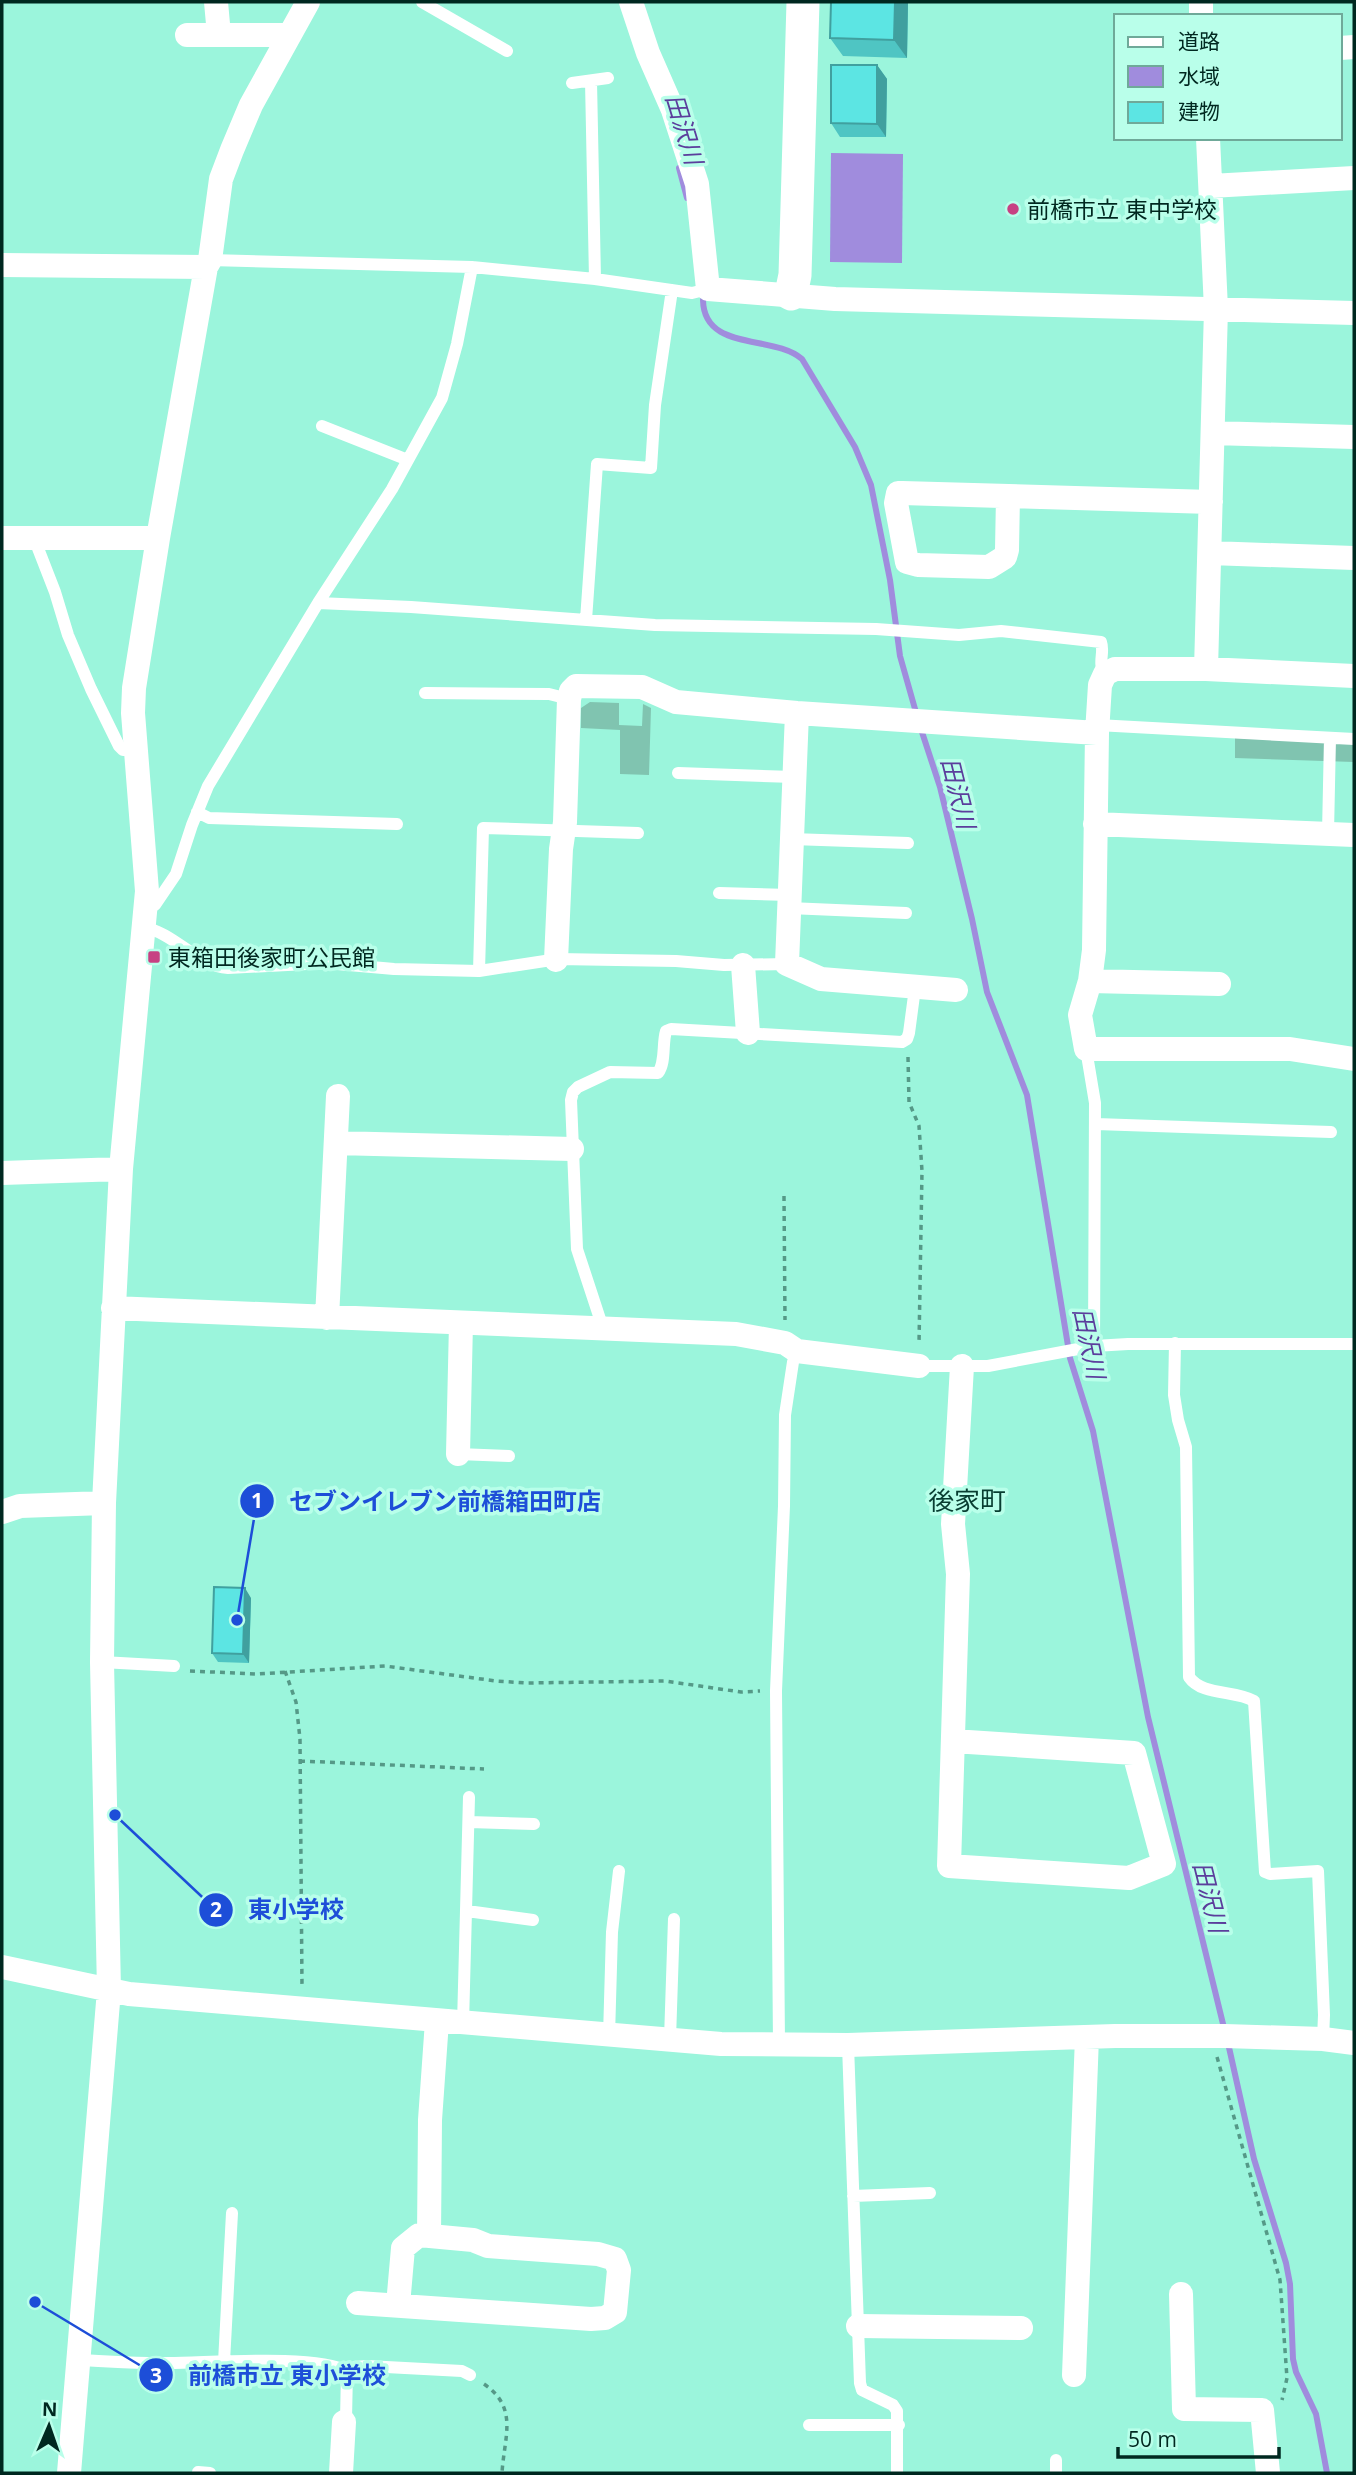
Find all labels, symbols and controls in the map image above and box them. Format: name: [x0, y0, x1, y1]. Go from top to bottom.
legend: [1114, 14, 1342, 140]
text: 道路: [1178, 27, 1220, 55]
text: 水域: [1178, 62, 1220, 90]
water label: 田沢川: [659, 90, 712, 171]
text: 建物: [1178, 97, 1220, 125]
place label: 前橋市立 東中学校: [1027, 193, 1217, 225]
marker: 前橋市立 東中学校: [1005, 201, 1021, 217]
water label: 田沢川: [934, 754, 984, 835]
place label: 東箱田後家町公民館: [168, 941, 375, 973]
marker: 東箱田後家町公民館: [146, 949, 162, 965]
water label: 田沢川: [1066, 1304, 1114, 1385]
callout: セブンイレブン前橋箱田町店: [240, 1479, 615, 1524]
district label: 後家町: [928, 1482, 1006, 1518]
text: セブンイレブン前橋箱田町店: [289, 1484, 601, 1517]
text: 1: [251, 1486, 263, 1514]
water label: 田沢川: [1186, 1858, 1236, 1939]
callout: 東小学校: [199, 1888, 358, 1933]
text: 東小学校: [248, 1892, 344, 1925]
text: 2: [210, 1895, 222, 1923]
callout: 前橋市立 東小学校: [139, 2353, 400, 2398]
text: 前橋市立 東小学校: [188, 2358, 386, 2391]
text: 3: [150, 2361, 162, 2389]
north arrow: [14, 2391, 84, 2461]
text: N: [41, 2396, 58, 2422]
scale bar: [1118, 2416, 1279, 2460]
text: 50 m: [1128, 2425, 1177, 2453]

